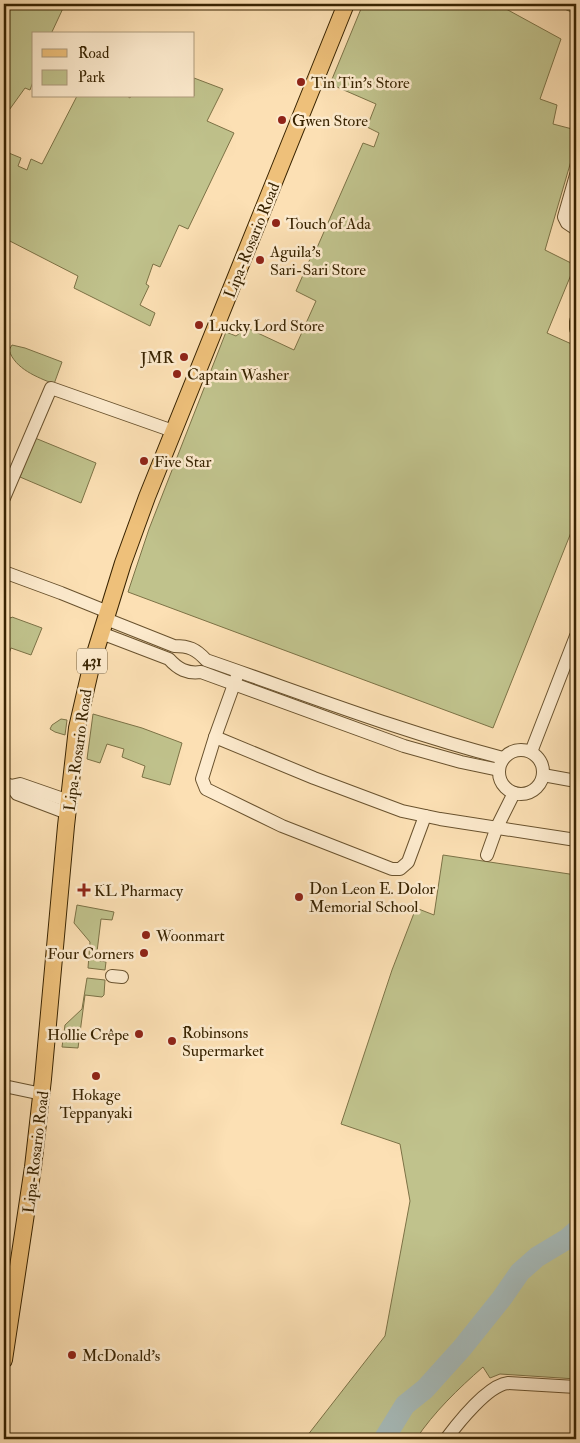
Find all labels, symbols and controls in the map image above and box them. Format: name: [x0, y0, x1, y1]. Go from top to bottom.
legend: [32, 32, 195, 98]
text: Road: [78, 44, 110, 63]
text: Park: [78, 68, 105, 87]
place label: Tin Tin's Store: [311, 73, 410, 93]
marker: Tin Tin's Store: [295, 76, 307, 88]
place label: Gwen Store: [292, 111, 368, 131]
marker: Gwen Store: [276, 114, 288, 126]
street label: Lipa-Rosario Road: [220, 180, 285, 301]
place label: Touch of Ada: [286, 214, 371, 234]
marker: Touch of Ada: [270, 217, 282, 229]
place label: Aguila's Sari-Sari Store: [269, 242, 366, 280]
marker: Aguila's Sari-Sari Store: [254, 254, 266, 266]
place label: Lucky Lord Store: [209, 316, 325, 336]
marker: Lucky Lord Store: [193, 319, 205, 331]
place label: JMR: [140, 348, 175, 369]
marker: JMR: [178, 351, 190, 363]
place label: Captain Washer: [187, 365, 289, 386]
marker: Captain Washer: [171, 368, 183, 380]
place label: Five Star: [154, 452, 212, 472]
marker: Five Star: [138, 455, 150, 467]
road number: 431: [77, 648, 107, 674]
street label: Lipa-Rosario Road: [60, 688, 97, 813]
place label: Don Leon E. Dolor Memorial School: [309, 879, 435, 917]
place label: KL Pharmacy: [94, 881, 184, 901]
marker: KL Pharmacy: [78, 884, 90, 896]
marker: Don Leon E. Dolor Memorial School: [293, 891, 305, 903]
place label: Woonmart: [155, 926, 225, 946]
marker: Woonmart: [140, 929, 152, 941]
place label: Four Corners: [47, 944, 134, 964]
marker: Four Corners: [138, 947, 150, 959]
place label: Robinsons Supermarket: [182, 1023, 264, 1062]
place label: Hollie Crêpe: [47, 1025, 129, 1046]
marker: Hollie Crêpe: [133, 1028, 145, 1040]
marker: Robinsons Supermarket: [166, 1035, 178, 1047]
marker: Hokage Teppanyaki: [90, 1070, 102, 1082]
place label: Hokage Teppanyaki: [60, 1085, 132, 1124]
street label: Lipa-Rosario Road: [19, 1090, 54, 1214]
place label: McDonald's: [82, 1346, 160, 1366]
marker: McDonald's: [66, 1349, 78, 1361]

